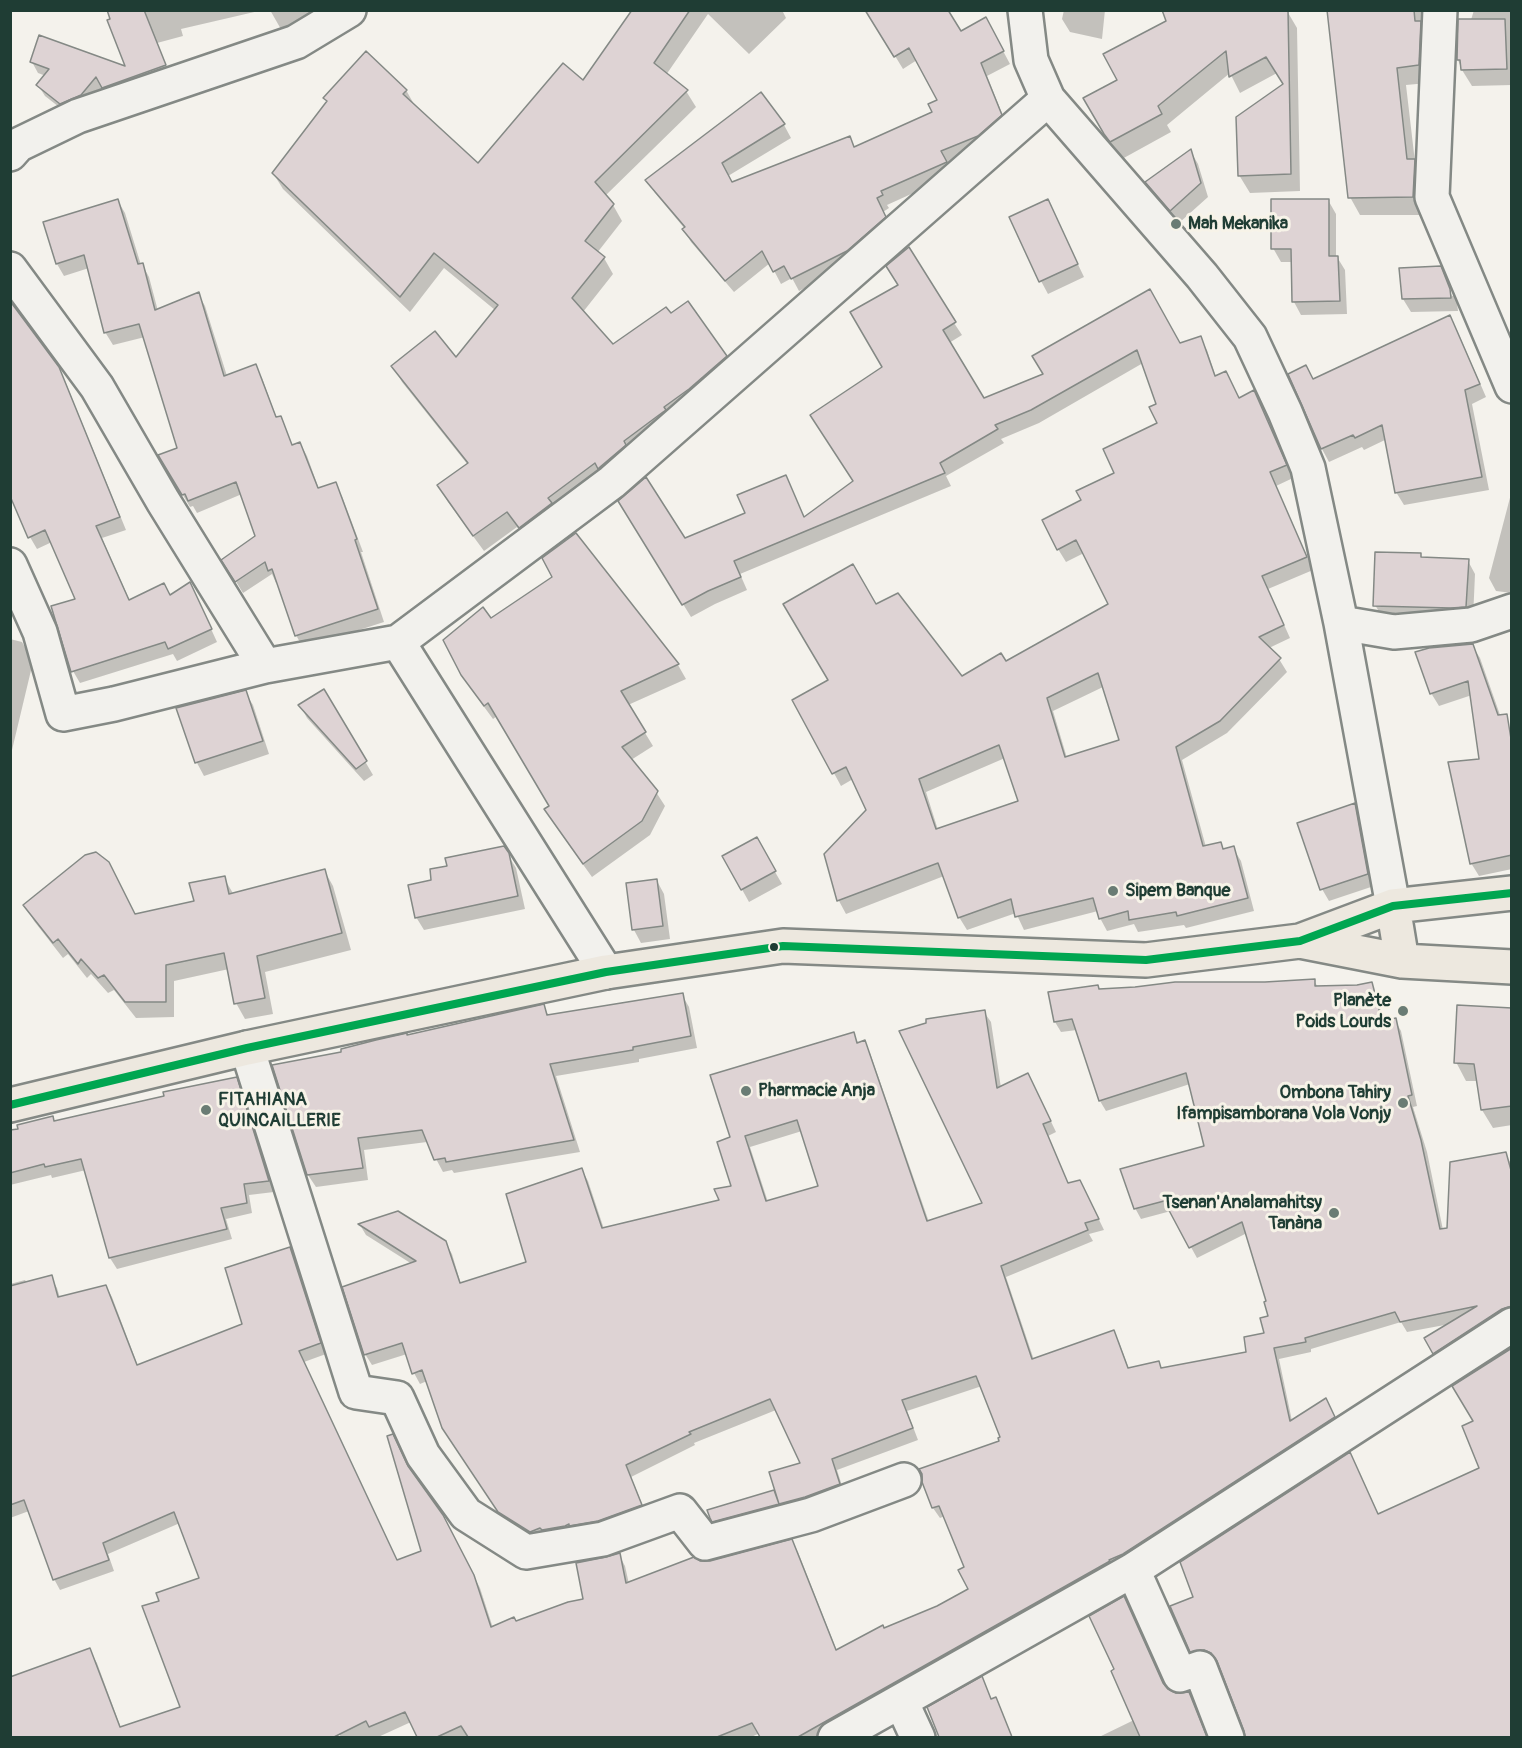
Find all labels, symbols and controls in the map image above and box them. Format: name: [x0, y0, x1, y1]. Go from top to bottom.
place label: Mah Mekanika: [1188, 213, 1288, 235]
marker: Mah Mekanika: [1169, 217, 1183, 231]
place label: Sipem Banque: [1125, 880, 1230, 902]
marker: Sipem Banque: [1106, 884, 1120, 898]
unlabelled marker: [768, 941, 780, 953]
place label: Planète Poids Lourds: [1296, 990, 1391, 1032]
marker: Planète Poids Lourds: [1396, 1004, 1410, 1018]
place label: Pharmacie Anja: [758, 1080, 875, 1102]
place label: Ombona Tahiry Ifampisamborana Vola Vonjy: [1176, 1082, 1391, 1124]
marker: Pharmacie Anja: [739, 1084, 753, 1098]
place label: FITAHIANA QUINCAILLERIE: [218, 1089, 341, 1132]
marker: Ombona Tahiry Ifampisamborana Vola Vonjy: [1396, 1096, 1410, 1110]
marker: FITAHIANA QUINCAILLERIE: [199, 1103, 213, 1117]
place label: Tsenan'Analamahitsy Tanàna: [1163, 1192, 1322, 1234]
marker: Tsenan'Analamahitsy Tanàna: [1327, 1206, 1341, 1220]

